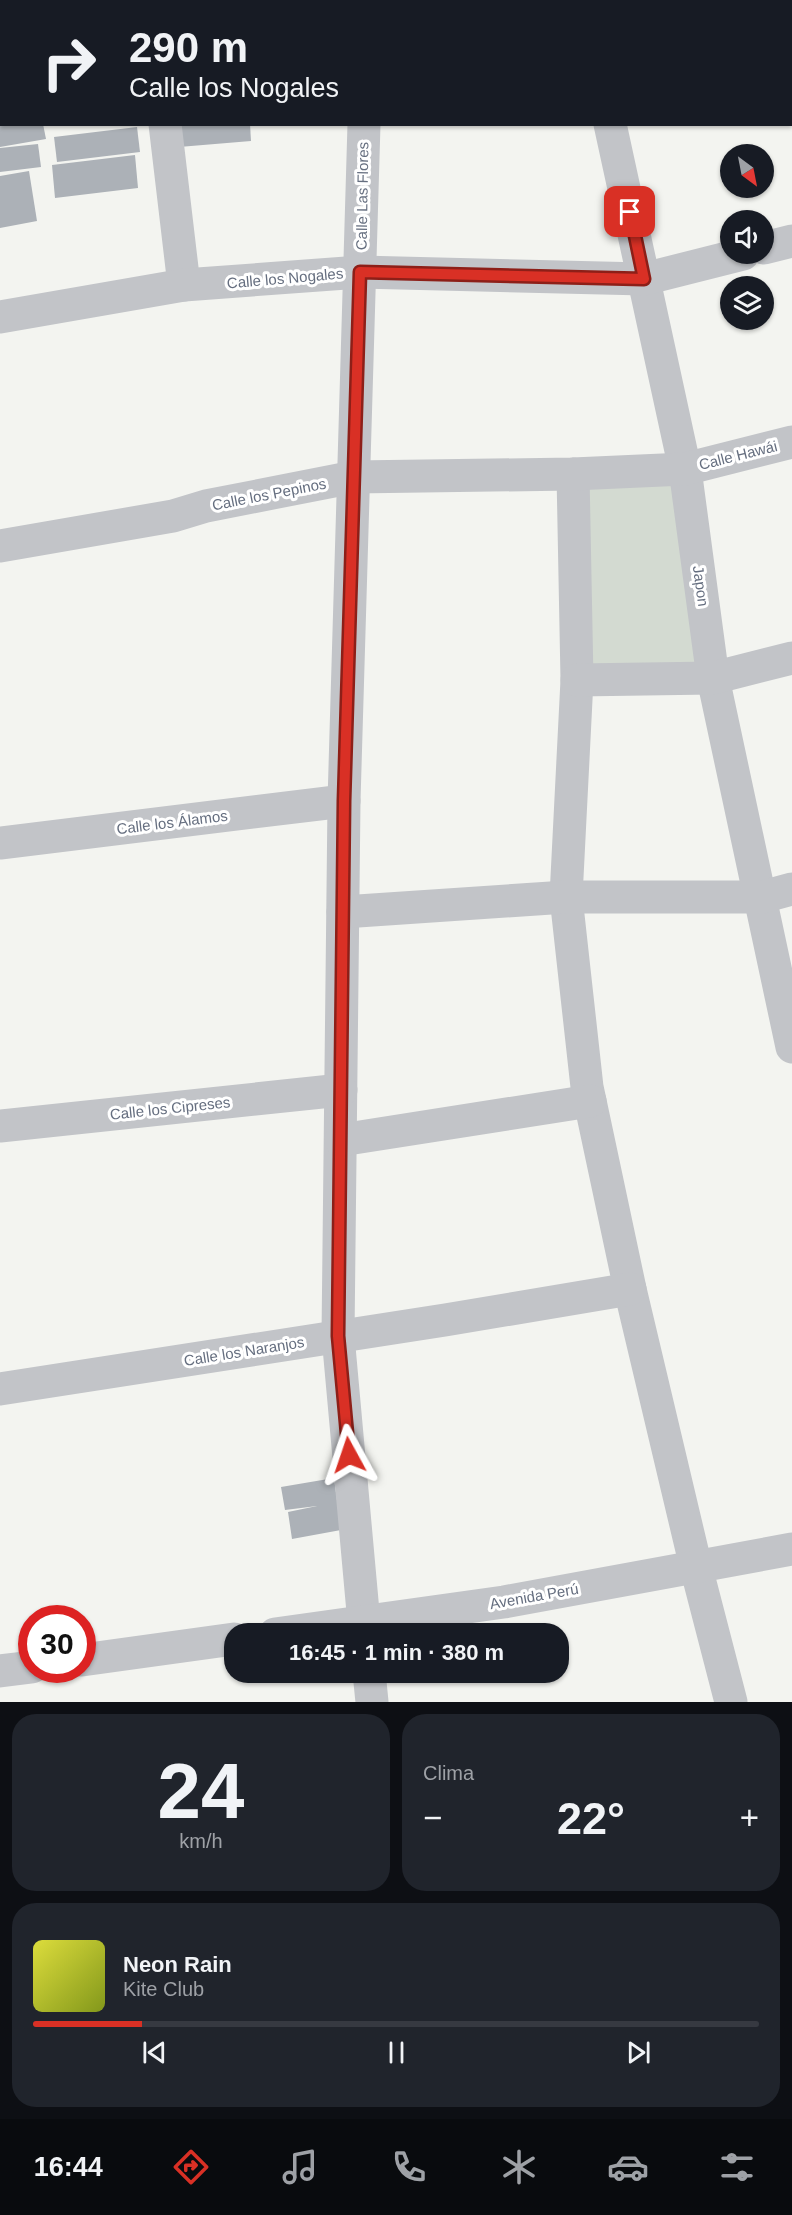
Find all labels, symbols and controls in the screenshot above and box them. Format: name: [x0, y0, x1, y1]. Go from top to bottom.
icon: right: [30, 24, 108, 102]
text: 290 m: [129, 24, 248, 71]
text: Calle los Nogales: [129, 73, 339, 103]
street label: Calle Las Flores: [353, 142, 371, 250]
north arrow: [720, 144, 774, 198]
map controls: [720, 144, 774, 330]
pin: [604, 186, 655, 237]
icon: arrive: [613, 195, 646, 228]
button: sound: [720, 210, 774, 264]
street label: Calle los Nogales: [226, 264, 344, 292]
button: layers: [720, 276, 774, 330]
street label: Calle Hawái: [697, 437, 779, 473]
street label: Calle los Pepinos: [210, 475, 328, 513]
street label: Japon: [690, 565, 712, 607]
street label: Calle los Álamos: [116, 807, 228, 837]
street label: Calle los Cipreses: [109, 1093, 231, 1123]
street label: Calle los Naranjos: [183, 1333, 305, 1369]
position arrow: [317, 1423, 381, 1487]
street label: Avenida Perú: [488, 1580, 580, 1612]
speed limit sign: 30: [18, 1605, 96, 1683]
text: 16:45 · 1 min · 380 m: [289, 1640, 504, 1665]
text: 24: [158, 1747, 244, 1835]
text: Clima: [423, 1762, 474, 1784]
text: 22°: [557, 1793, 625, 1844]
text: −: [423, 1799, 442, 1836]
text: +: [740, 1799, 759, 1836]
text: km/h: [179, 1830, 223, 1852]
text: Neon Rain: [123, 1952, 232, 1977]
text: Kite Club: [123, 1978, 204, 2000]
icon: previous: [138, 2036, 171, 2069]
icon: pause: [380, 2036, 413, 2069]
icon: next: [622, 2036, 655, 2069]
icon: directions: [170, 2146, 212, 2188]
icon: music: [279, 2146, 321, 2188]
icon: phone: [388, 2146, 430, 2188]
icon: climate: [498, 2146, 540, 2188]
icon: car: [607, 2146, 649, 2188]
icon: filters: [716, 2146, 758, 2188]
text: 16:44: [34, 2152, 103, 2182]

